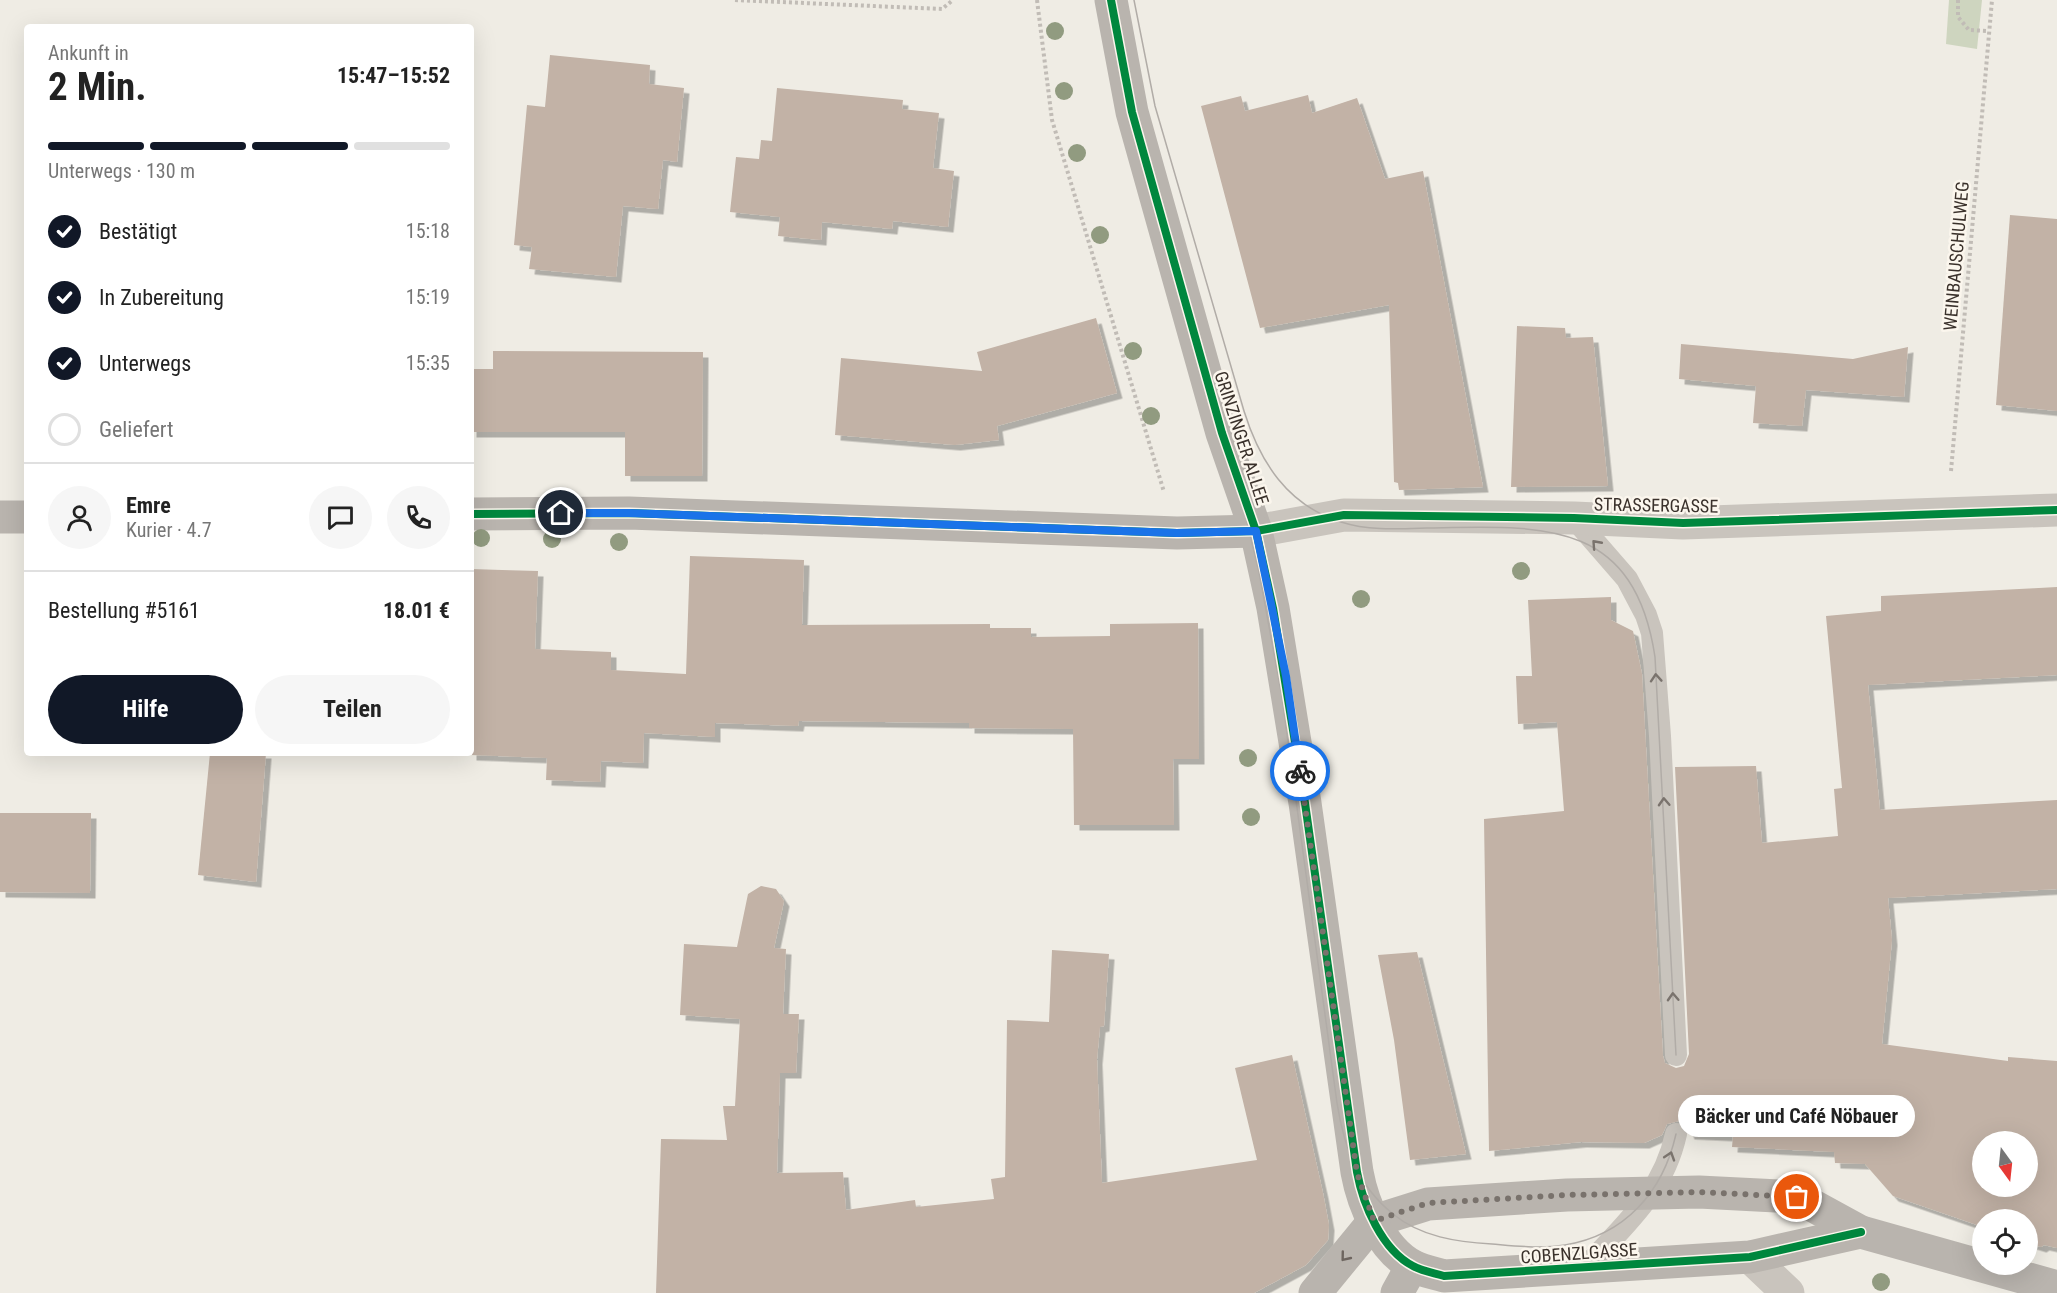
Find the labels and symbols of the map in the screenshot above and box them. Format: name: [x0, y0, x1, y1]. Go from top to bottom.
street label: WEINBAUSCHULWEG: [1939, 180, 1973, 332]
street label: GRINZINGER ALLEE: [1210, 368, 1274, 508]
pin: [535, 487, 586, 538]
street label: STRASSERGASSE: [1594, 493, 1718, 517]
one-way arrow: [1592, 540, 1603, 551]
one-way arrow: [1650, 674, 1663, 683]
courier: [1270, 741, 1330, 801]
one-way arrow: [1657, 798, 1670, 807]
one-way arrow: [1667, 992, 1680, 1001]
callout: Bäcker und Café Nöbauer: [1678, 1095, 1916, 1137]
north arrow: [1972, 1131, 2038, 1197]
one-way arrow: [1663, 1151, 1676, 1162]
pin: [1771, 1171, 1822, 1222]
street label: COBENZLGASSE: [1520, 1238, 1638, 1268]
one-way arrow: [1341, 1250, 1352, 1261]

